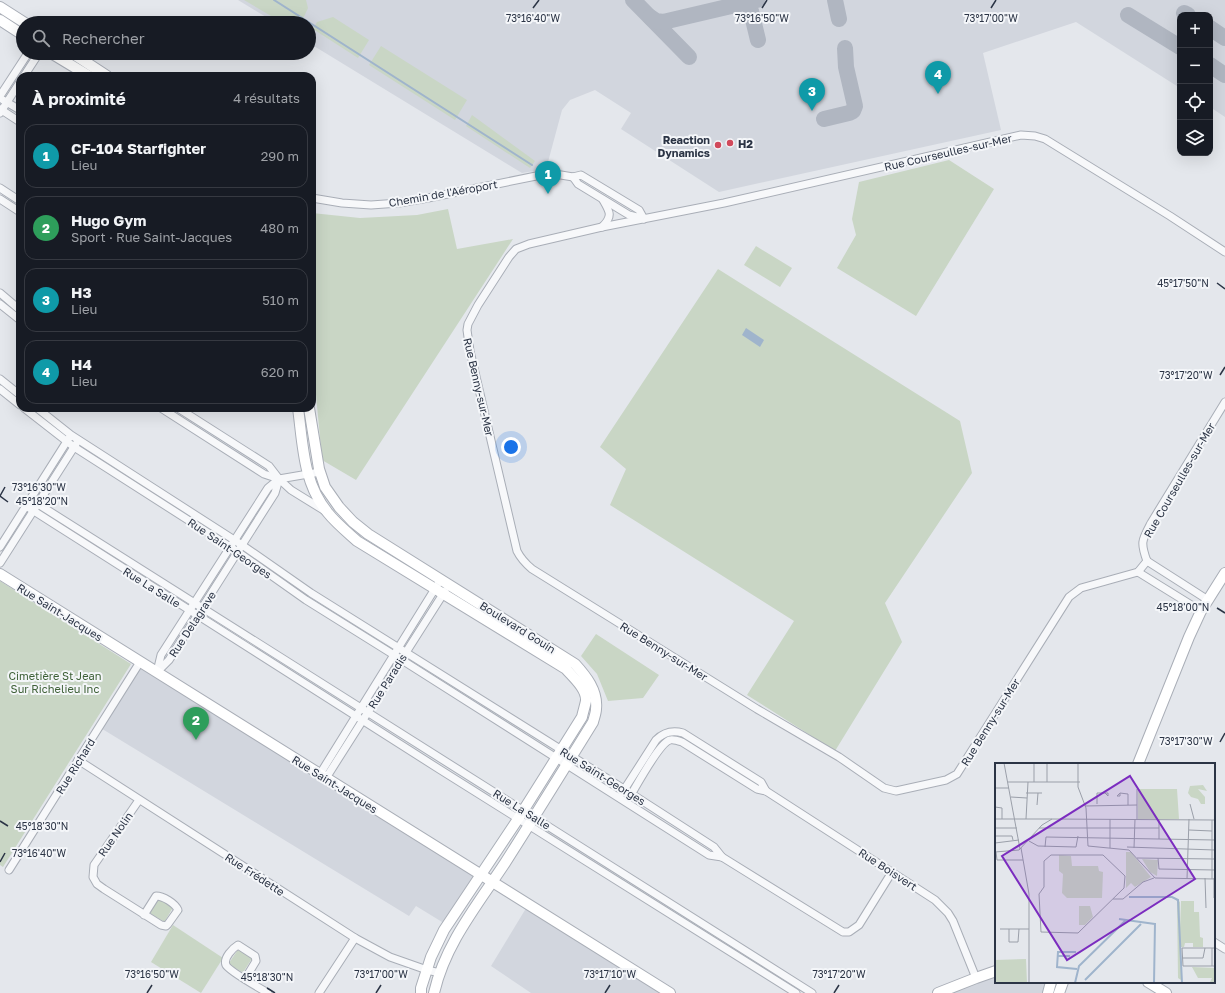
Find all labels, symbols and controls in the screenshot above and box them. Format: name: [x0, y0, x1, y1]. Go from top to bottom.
text: 73°16'40"W: [506, 12, 560, 24]
text: 73°16'50"W: [735, 12, 789, 24]
text: 73°17'00"W: [964, 12, 1018, 24]
map controls: [1177, 12, 1213, 156]
button: +: [1177, 12, 1213, 48]
search box: [16, 16, 316, 60]
icon: search: [30, 27, 52, 49]
text: Rechercher: [62, 29, 145, 47]
button: −: [1177, 48, 1213, 84]
pin: 4: [925, 61, 951, 94]
pin: 3: [799, 78, 825, 111]
button: locate: [1177, 84, 1213, 120]
text: À proximité: [32, 88, 126, 109]
text: 4 résultats: [233, 90, 300, 106]
button: layers: [1177, 120, 1213, 156]
street label: Rue Courseulles-sur-Mer: [883, 131, 1014, 173]
place label: Reaction Dynamics: [657, 133, 710, 159]
place label: H2: [738, 137, 753, 150]
marker: H2: [725, 138, 735, 148]
text: CF-104 Starfighter: [71, 139, 206, 157]
marker: Reaction Dynamics: [713, 140, 723, 150]
text: 1: [43, 148, 49, 164]
text: 290 m: [261, 148, 299, 164]
text: Lieu: [71, 157, 97, 173]
pin: 1: [535, 161, 561, 194]
street label: Chemin de l'Aéroport: [388, 177, 498, 209]
text: Hugo Gym: [71, 211, 146, 229]
text: 2: [42, 220, 50, 236]
text: 480 m: [260, 220, 299, 236]
text: Sport · Rue Saint-Jacques: [71, 229, 232, 245]
text: 45°17'50"N: [1157, 277, 1209, 289]
text: H3: [71, 283, 92, 301]
text: 3: [42, 292, 50, 308]
text: 510 m: [262, 292, 299, 308]
text: Lieu: [71, 301, 97, 317]
street label: Rue Benny-sur-Mer: [461, 336, 497, 438]
text: H4: [71, 355, 92, 373]
text: 4: [42, 364, 50, 380]
text: 620 m: [261, 364, 299, 380]
text: 73°17'20"W: [1159, 369, 1213, 381]
text: Lieu: [71, 373, 97, 389]
street label: Rue Courseulles-sur-Mer: [1141, 420, 1218, 540]
your location: [501, 437, 521, 457]
text: 73°16'30"W: [12, 481, 66, 493]
text: 45°18'20"N: [16, 495, 68, 507]
street label: Rue Saint-Georges: [186, 515, 274, 581]
street label: Rue La Salle: [121, 564, 183, 610]
street label: Rue Saint-Jacques: [15, 580, 105, 644]
street label: Rue Delagrave: [166, 589, 218, 659]
street label: Boulevard Gouin: [478, 599, 558, 655]
text: 45°18'00"N: [1157, 601, 1209, 613]
street label: Rue Benny-sur-Mer: [618, 619, 711, 684]
street label: Rue Paradis: [365, 651, 409, 711]
park label: Cimetière St Jean Sur Richelieu Inc: [8, 669, 102, 695]
street label: Rue Benny-sur-Mer: [958, 675, 1023, 768]
pin: 2: [183, 707, 209, 740]
text: 73°17'30"W: [1159, 735, 1213, 747]
street label: Rue Richard: [53, 736, 97, 796]
street label: Rue Saint-Georges: [558, 744, 648, 808]
street label: Rue Saint-Jacques: [290, 752, 380, 816]
inset map: [995, 763, 1215, 983]
street label: Rue La Salle: [491, 786, 553, 832]
street label: Rue Nolin: [95, 809, 135, 859]
text: 45°18'30"N: [16, 820, 68, 832]
street label: Rue Boisvert: [856, 845, 920, 893]
text: 73°16'40"W: [12, 847, 66, 859]
street label: Rue Frédette: [223, 850, 287, 898]
text: 73°16'50"W: [125, 968, 179, 980]
text: 73°17'00"W: [354, 968, 408, 980]
text: 73°17'10"W: [584, 968, 636, 980]
text: 73°17'20"W: [812, 968, 866, 980]
text: 45°18'30"N: [241, 971, 293, 983]

